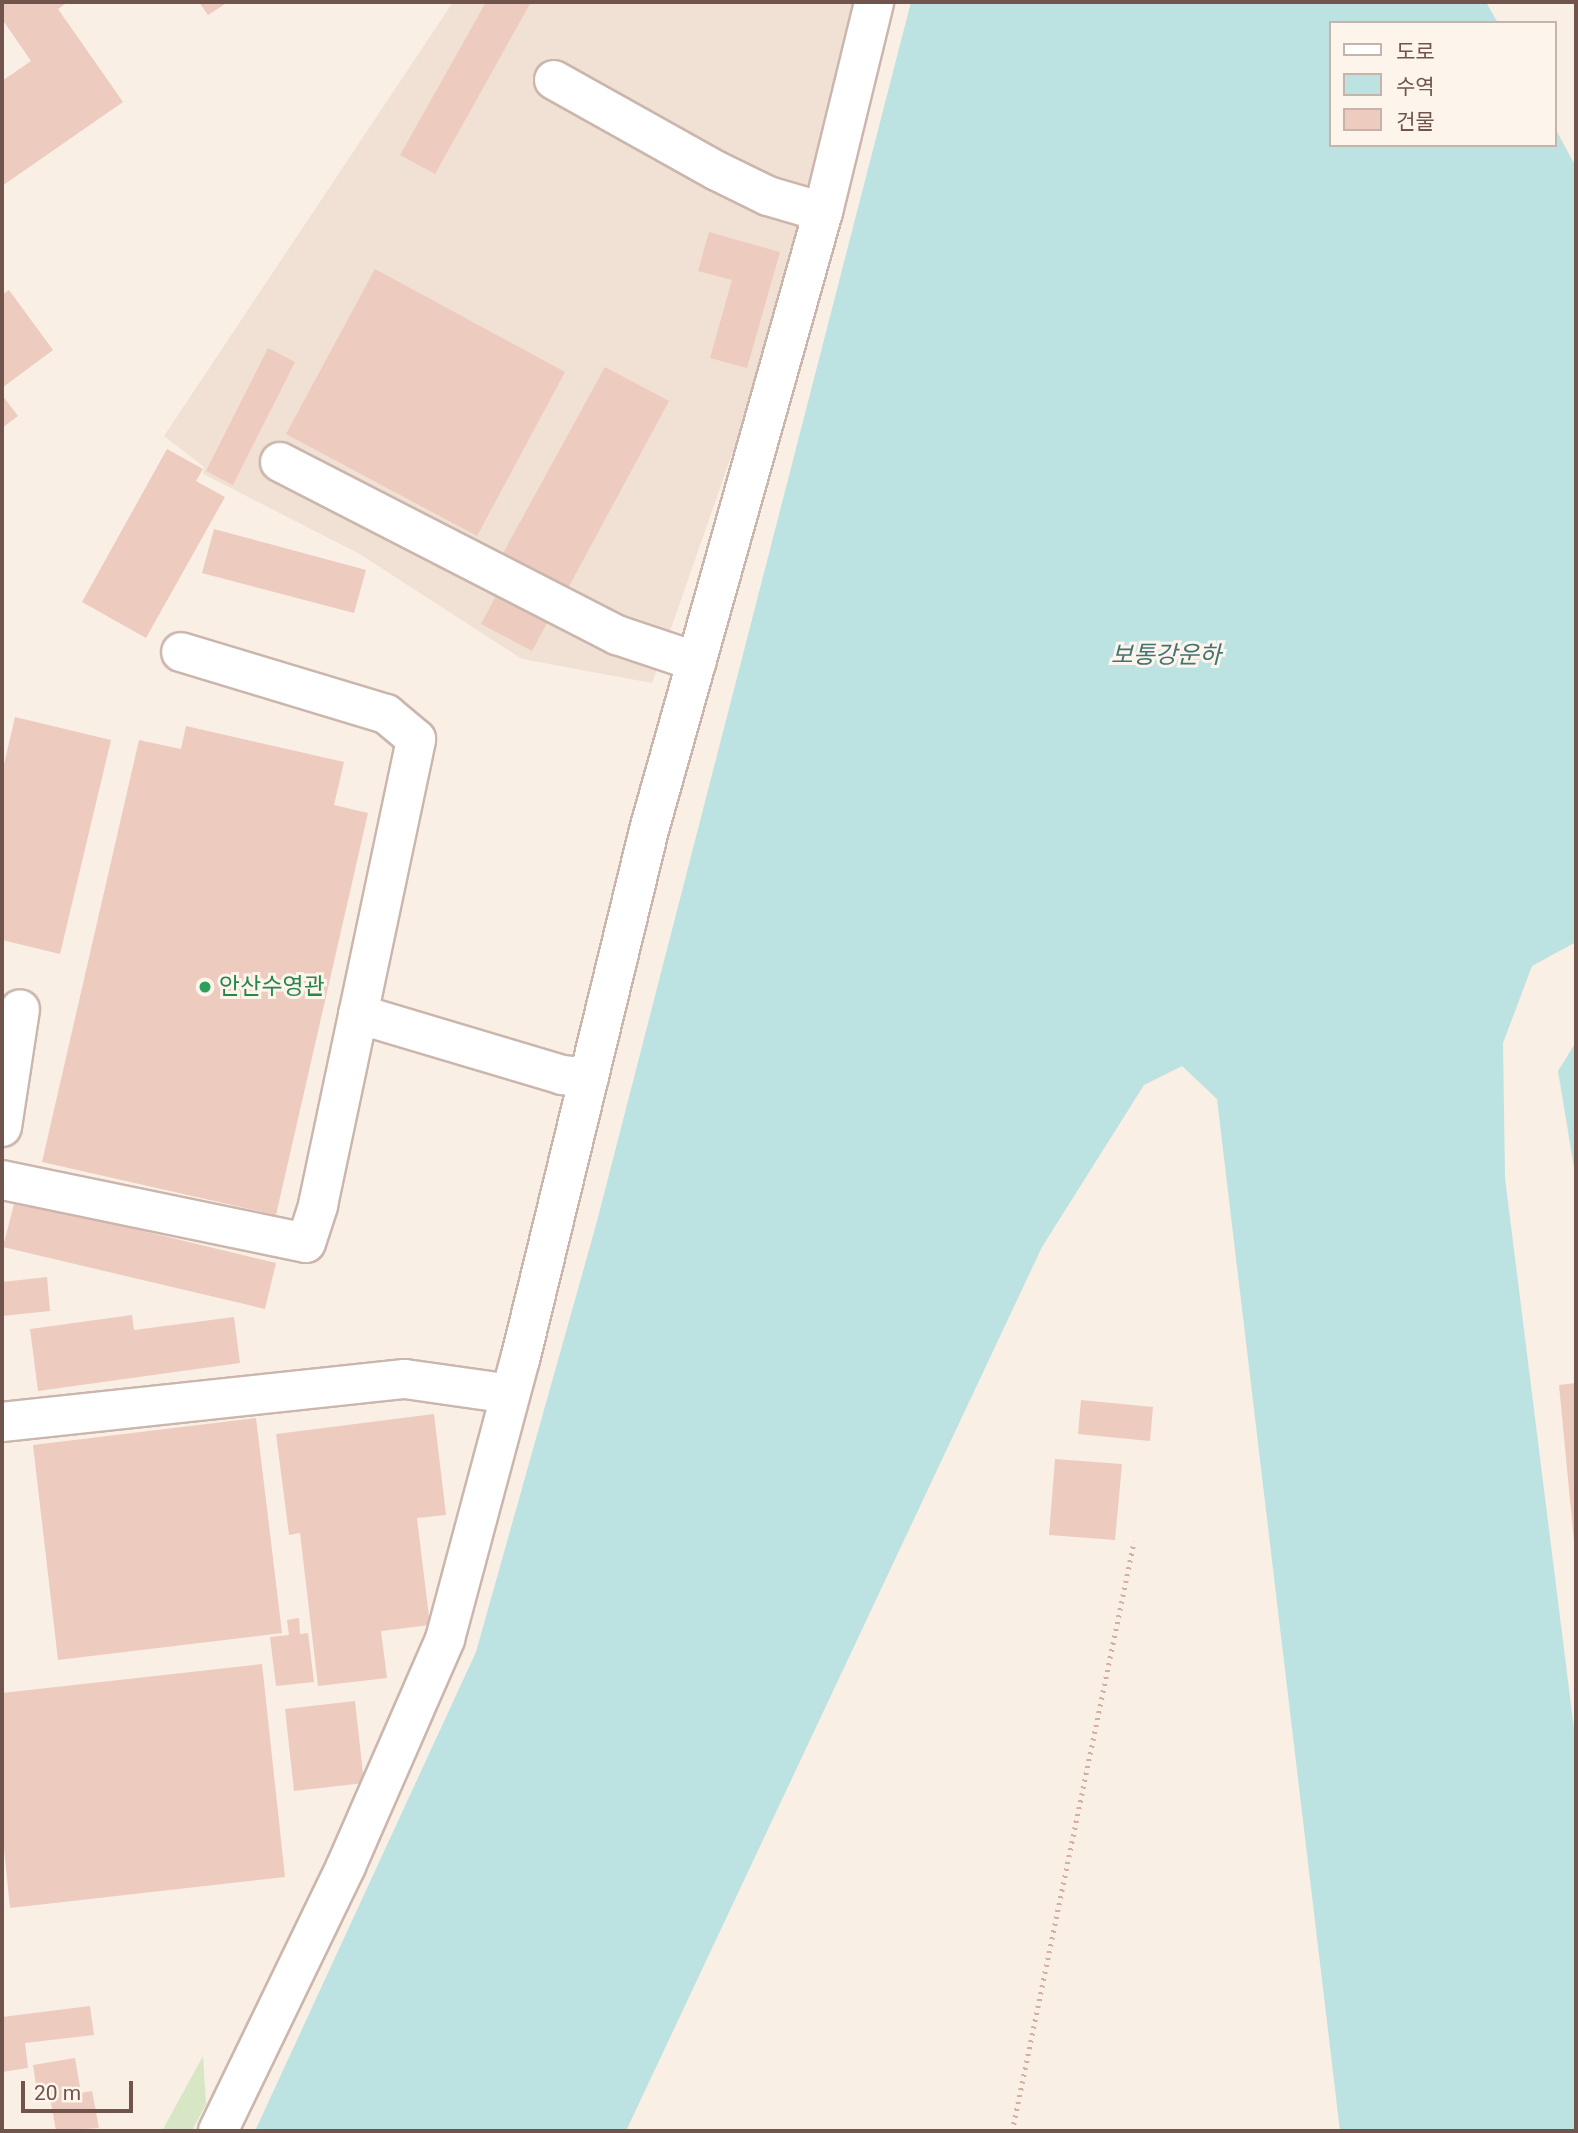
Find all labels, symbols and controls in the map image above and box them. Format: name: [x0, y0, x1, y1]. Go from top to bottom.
legend: [1330, 21, 1557, 147]
text: 도로: [1396, 40, 1435, 64]
text: 수역: [1396, 75, 1435, 99]
text: 건물: [1396, 110, 1435, 134]
water label: 보통강운하: [1111, 642, 1221, 670]
place label: 안산수영관: [219, 973, 325, 1001]
marker: 안산수영관: [197, 979, 213, 995]
scale bar: [24, 2066, 136, 2110]
text: 20 m: [34, 2081, 81, 2105]

